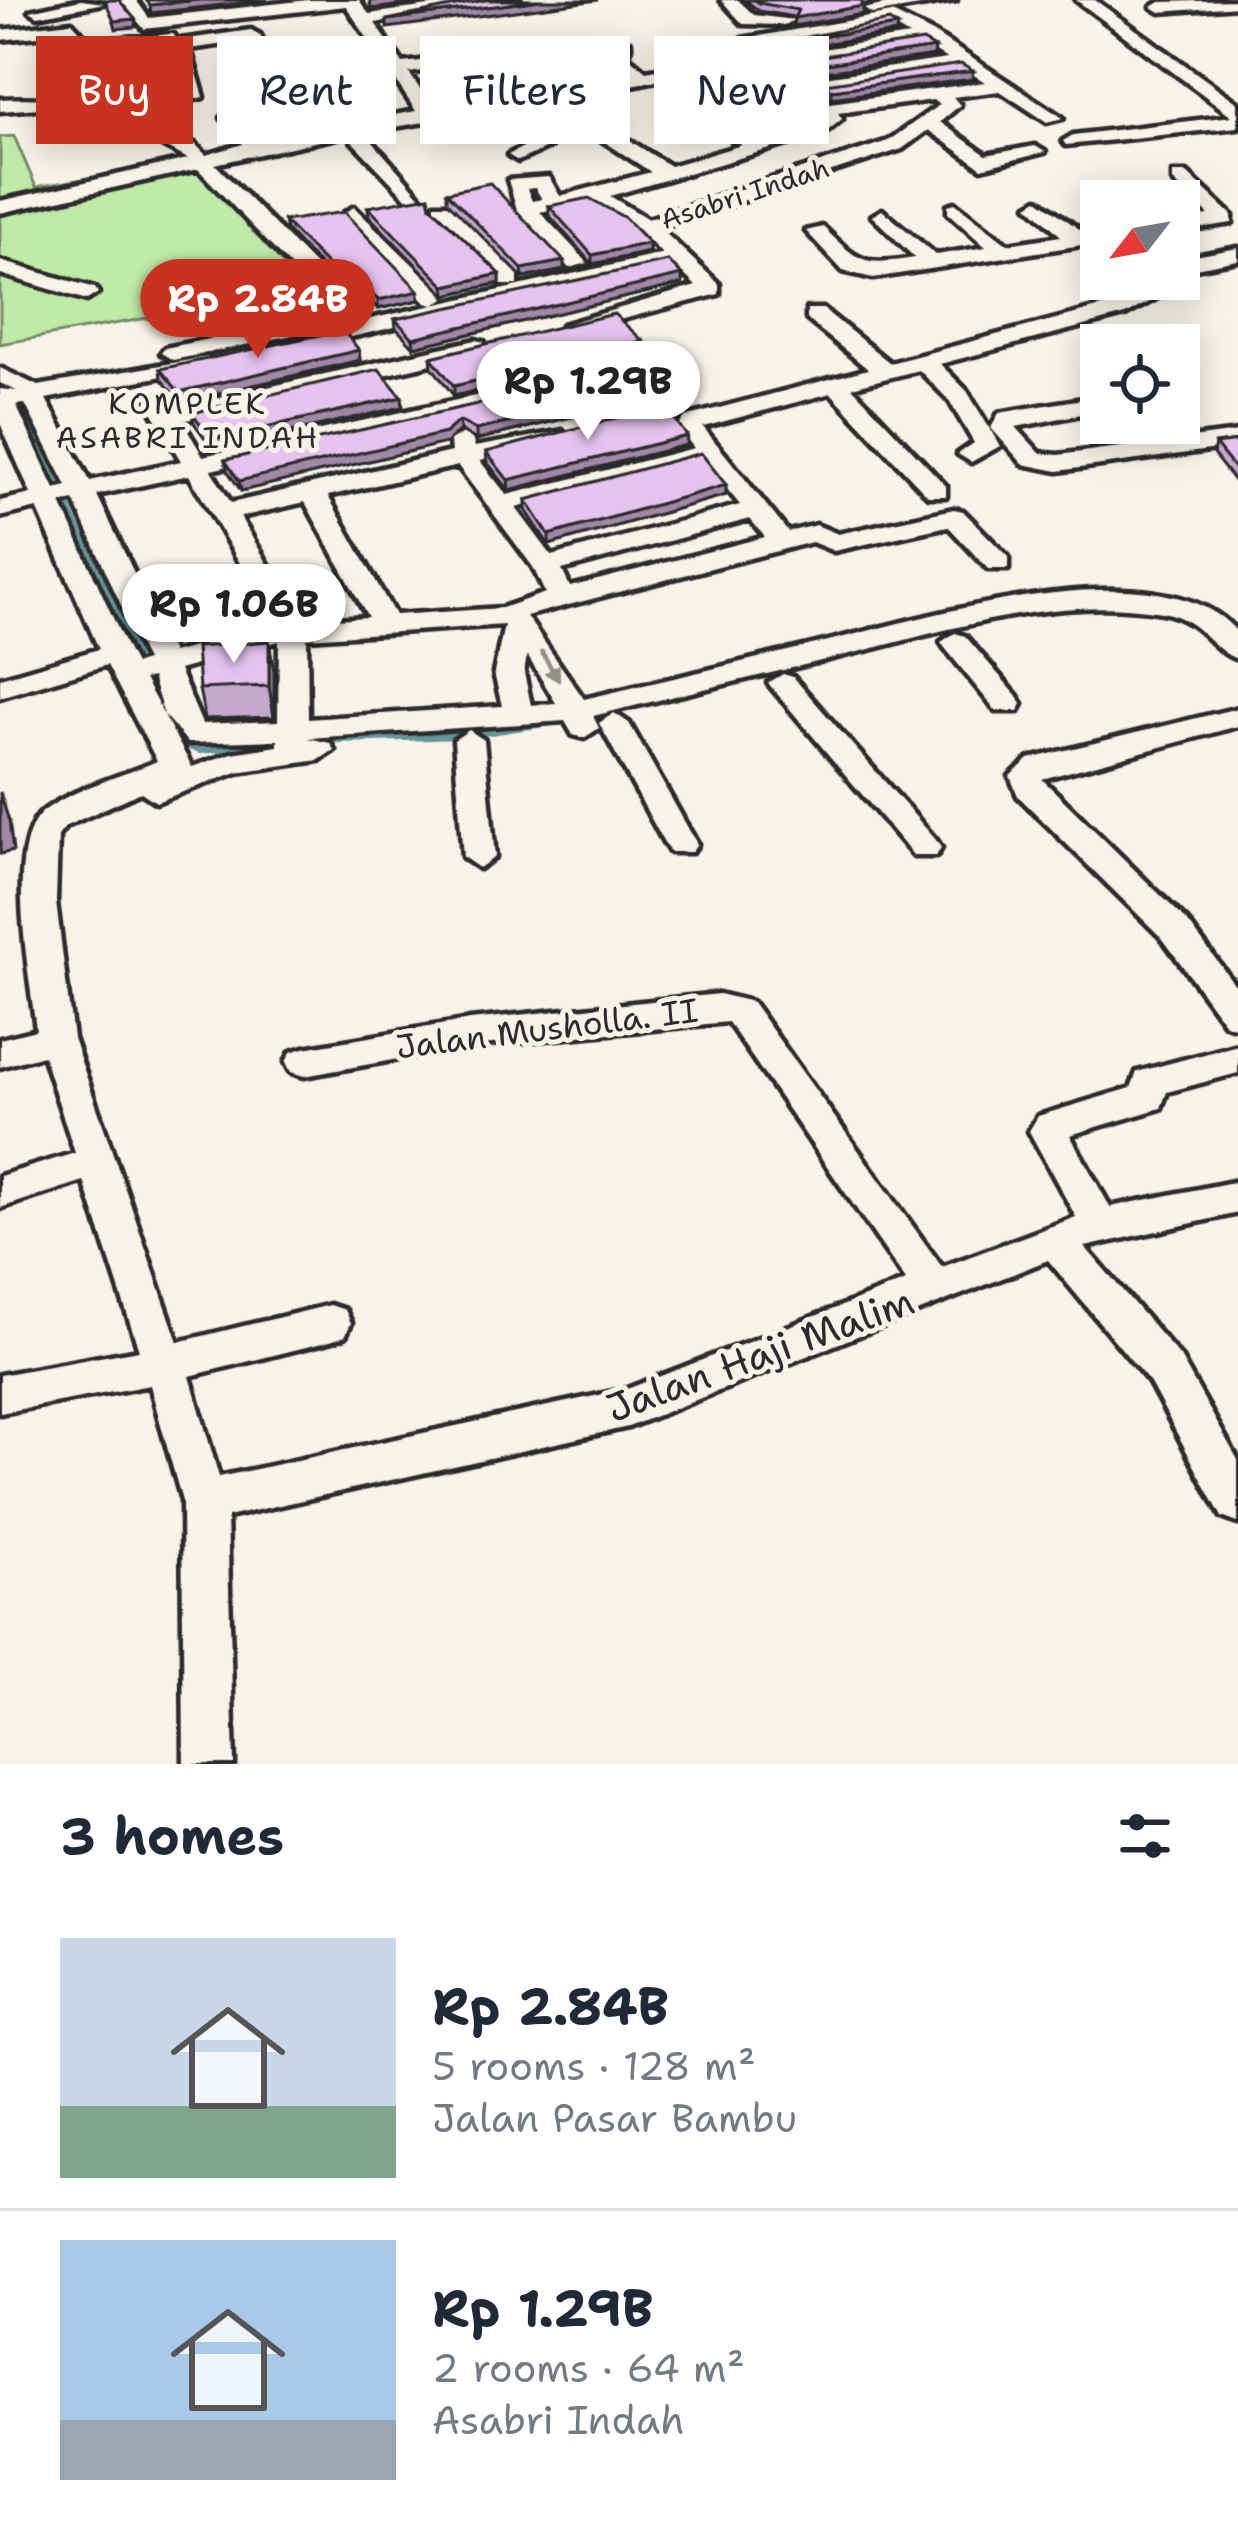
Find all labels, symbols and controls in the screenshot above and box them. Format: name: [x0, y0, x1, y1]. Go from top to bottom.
chip: Buy: [36, 36, 193, 144]
chip: Rent: [217, 36, 396, 144]
chip: Filters: [420, 36, 630, 144]
chip: New: [654, 36, 829, 144]
street label: Asabri Indah: [656, 149, 834, 238]
north arrow: [1080, 180, 1200, 300]
map controls: [1080, 180, 1200, 444]
pin: Rp 2.84B: [134, 259, 382, 361]
text: Rp 2.84B: [167, 272, 349, 324]
button: locate: [1080, 324, 1200, 444]
pin: Rp 1.29B: [464, 341, 712, 443]
text: Rp 1.29B: [503, 354, 673, 406]
district label: KOMPLEK ASABRI INDAH: [56, 383, 320, 458]
pin: Rp 1.06B: [110, 564, 358, 666]
text: Rp 1.06B: [149, 577, 319, 629]
one-way arrow: [539, 649, 560, 683]
street label: Jalan Musholla. II: [393, 988, 701, 1069]
street label: Jalan Haji Malim: [599, 1274, 921, 1434]
text: 3 homes: [60, 1802, 284, 1870]
icon: filters: [1112, 1803, 1178, 1869]
text: Rp 2.84B: [432, 1972, 669, 2040]
icon: home: [156, 1986, 300, 2130]
text: 5 rooms · 128 m²: [432, 2040, 756, 2092]
text: Jalan Pasar Bambu: [432, 2092, 797, 2144]
text: Rp 1.29B: [432, 2274, 654, 2342]
icon: home: [156, 2288, 300, 2432]
text: 2 rooms · 64 m²: [432, 2342, 745, 2394]
text: Asabri Indah: [432, 2394, 685, 2446]

